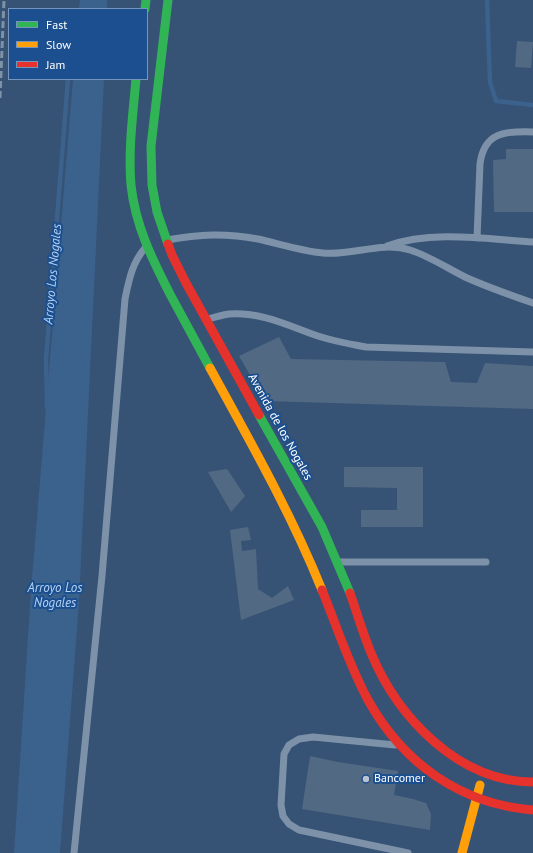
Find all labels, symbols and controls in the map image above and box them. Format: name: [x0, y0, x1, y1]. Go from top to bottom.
legend: [8, 8, 148, 80]
text: Fast: [46, 17, 67, 32]
text: Slow: [46, 37, 71, 52]
text: Jam: [46, 57, 65, 72]
water label: Arroyo Los Nogales: [41, 223, 65, 325]
street label: Avenida de los Nogales: [245, 371, 315, 483]
water label: Arroyo Los Nogales: [28, 580, 82, 611]
place label: Bancomer: [374, 772, 425, 786]
marker: Bancomer: [361, 774, 371, 784]

